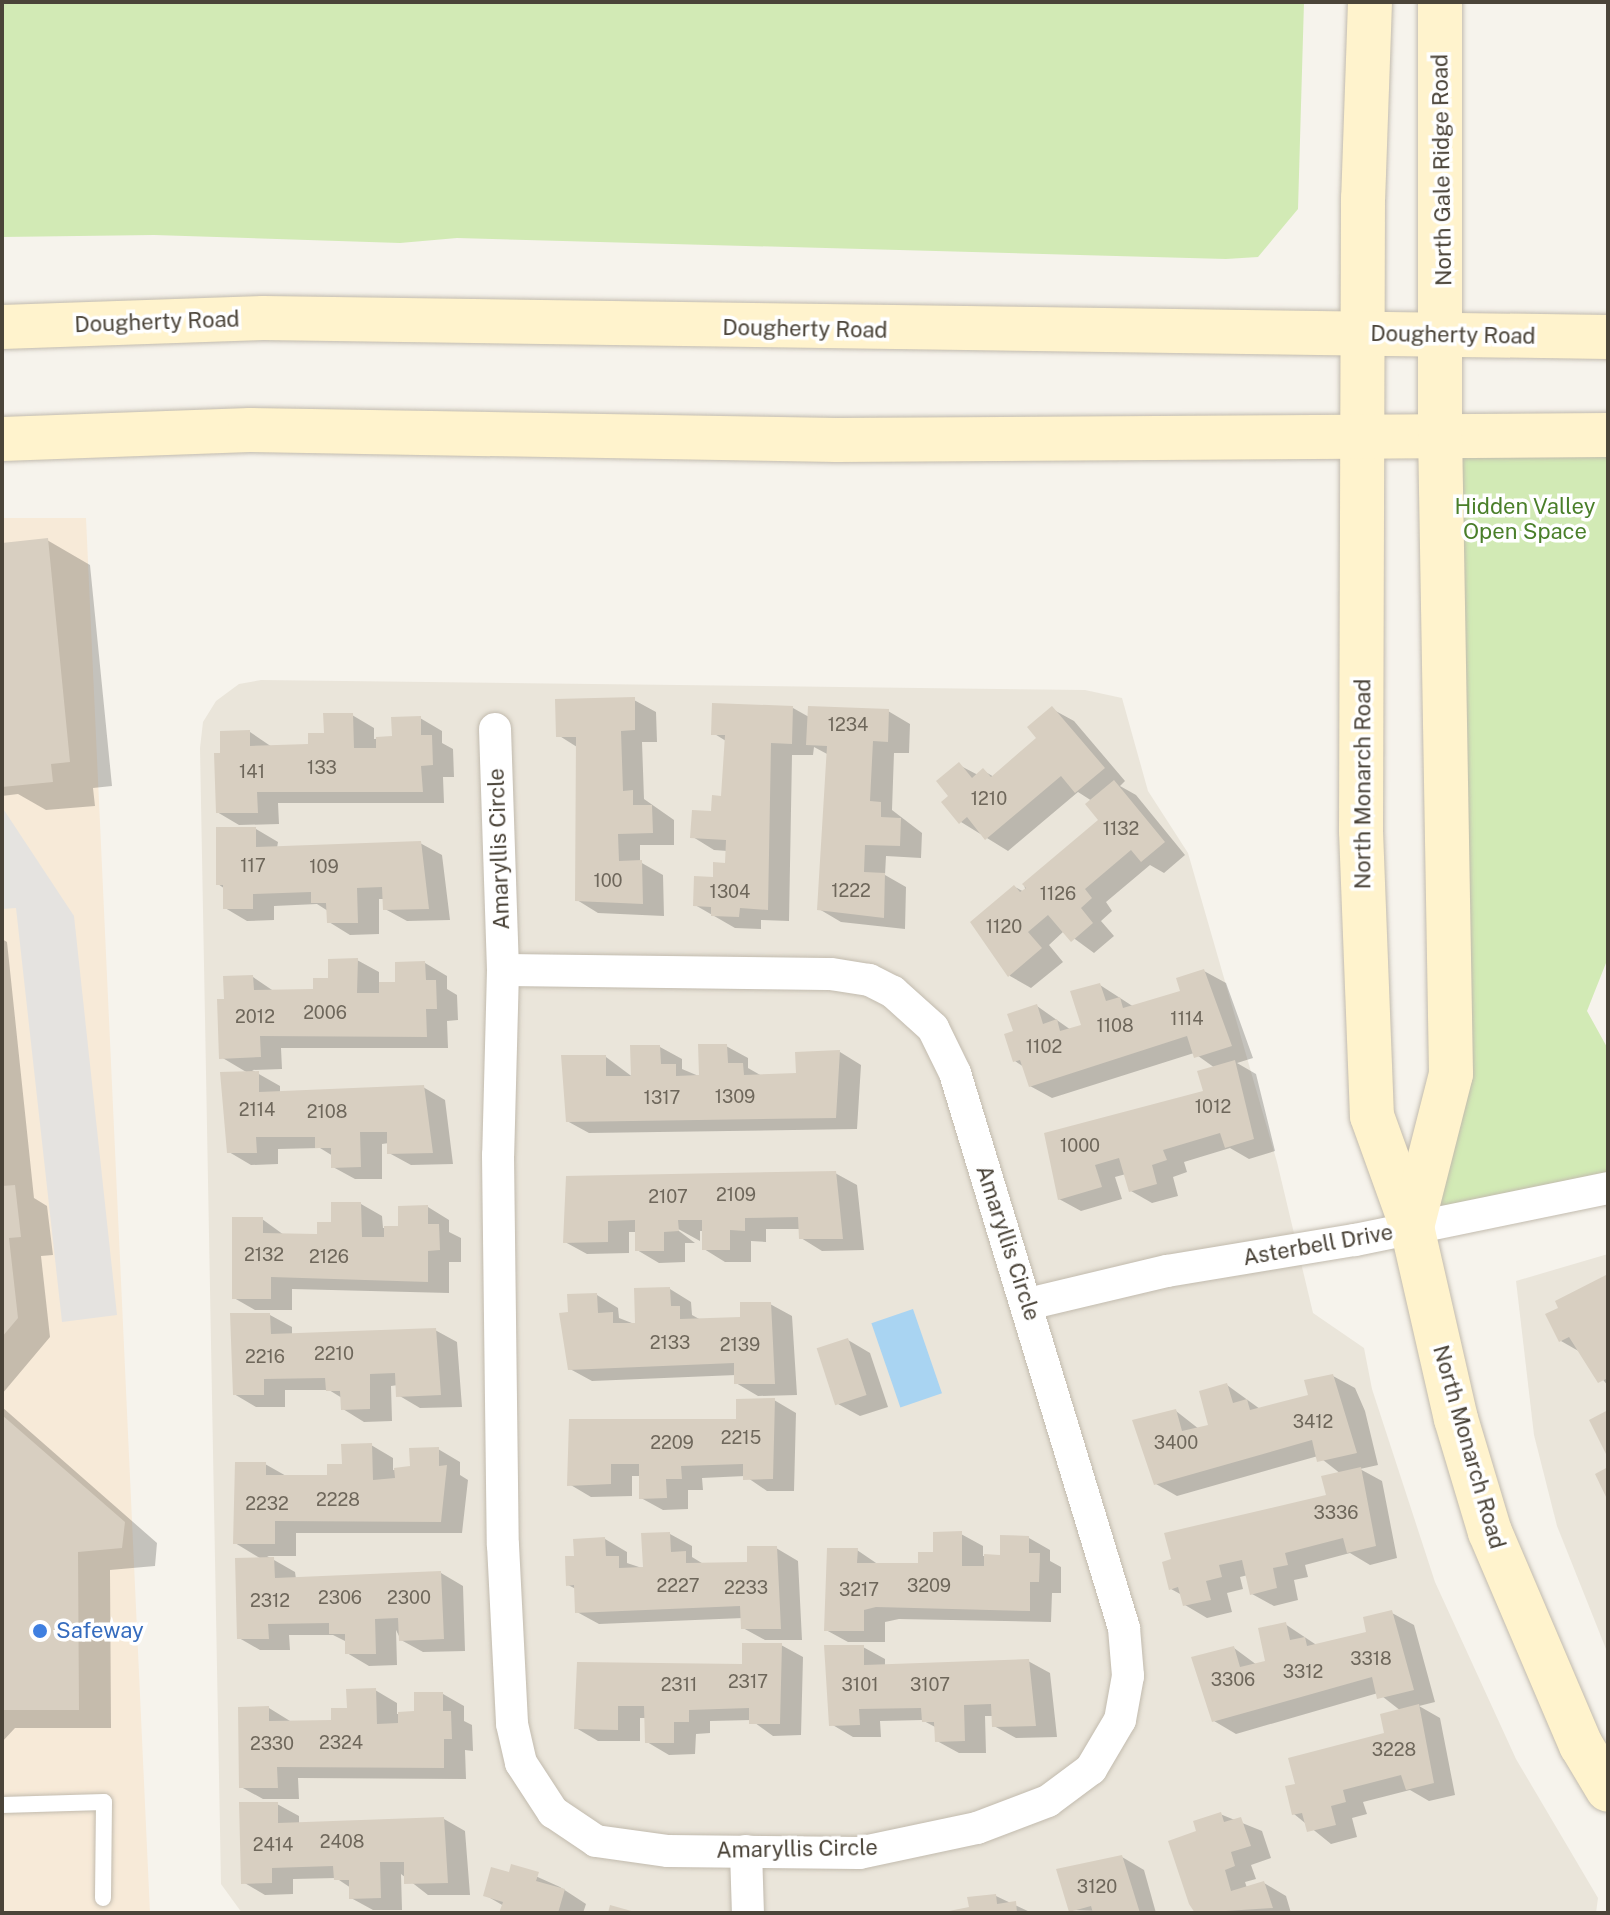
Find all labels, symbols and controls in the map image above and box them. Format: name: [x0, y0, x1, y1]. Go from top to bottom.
street label: North Gale Ridge Road: [1427, 54, 1457, 286]
street label: Dougherty Road: [74, 306, 240, 338]
street label: Dougherty Road: [722, 314, 888, 344]
street label: Dougherty Road: [1370, 320, 1536, 350]
park label: Hidden Valley Open Space: [1454, 493, 1596, 544]
street label: North Monarch Road: [1350, 679, 1376, 889]
house number: 1234: [828, 714, 868, 736]
house number: 133: [307, 757, 337, 779]
house number: 141: [239, 761, 265, 783]
street label: Amaryllis Circle: [483, 768, 515, 930]
house number: 1210: [971, 788, 1007, 810]
house number: 1132: [1103, 818, 1139, 840]
house number: 117: [240, 855, 266, 877]
house number: 109: [309, 856, 339, 878]
house number: 100: [593, 870, 623, 892]
house number: 1222: [831, 880, 871, 902]
house number: 1304: [710, 881, 750, 903]
house number: 1126: [1040, 883, 1076, 905]
house number: 1120: [986, 916, 1022, 938]
house number: 2006: [303, 1002, 347, 1024]
house number: 2012: [235, 1006, 275, 1028]
house number: 1114: [1170, 1008, 1204, 1030]
house number: 1108: [1096, 1015, 1134, 1037]
house number: 1102: [1026, 1036, 1062, 1058]
house number: 1309: [715, 1086, 755, 1108]
house number: 1317: [644, 1087, 680, 1109]
house number: 1012: [1195, 1096, 1231, 1118]
house number: 2114: [239, 1099, 275, 1121]
house number: 2108: [307, 1101, 347, 1123]
house number: 1000: [1060, 1135, 1100, 1157]
street label: Amaryllis Circle: [970, 1162, 1046, 1324]
house number: 2109: [716, 1184, 756, 1206]
house number: 2107: [648, 1186, 688, 1208]
street label: Asterbell Drive: [1241, 1219, 1395, 1271]
house number: 2132: [244, 1244, 284, 1266]
house number: 2126: [309, 1246, 349, 1268]
house number: 2133: [650, 1332, 690, 1354]
house number: 2139: [720, 1334, 760, 1356]
street label: North Monarch Road: [1427, 1342, 1511, 1552]
house number: 2210: [314, 1343, 354, 1365]
house number: 2216: [245, 1346, 285, 1368]
house number: 3412: [1293, 1411, 1333, 1433]
house number: 2215: [721, 1427, 761, 1449]
house number: 2209: [650, 1432, 694, 1454]
house number: 3400: [1154, 1432, 1198, 1454]
house number: 2228: [316, 1489, 360, 1511]
house number: 2232: [245, 1493, 289, 1515]
house number: 3336: [1314, 1502, 1358, 1524]
house number: 2227: [657, 1575, 699, 1597]
house number: 3209: [907, 1575, 951, 1597]
house number: 2233: [724, 1577, 768, 1599]
house number: 3217: [839, 1579, 879, 1601]
house number: 2306: [318, 1587, 362, 1609]
house number: 2300: [387, 1587, 431, 1609]
house number: 2312: [250, 1590, 290, 1612]
place label: Safeway: [56, 1618, 144, 1644]
marker: Safeway: [31, 1622, 49, 1640]
house number: 3318: [1350, 1648, 1392, 1670]
house number: 3312: [1283, 1661, 1323, 1683]
house number: 3306: [1211, 1669, 1255, 1691]
house number: 2317: [728, 1671, 768, 1693]
house number: 2311: [661, 1674, 697, 1696]
house number: 3101: [841, 1674, 879, 1696]
house number: 3107: [910, 1674, 950, 1696]
house number: 2324: [319, 1732, 363, 1754]
house number: 2330: [250, 1733, 294, 1755]
house number: 3228: [1372, 1739, 1416, 1761]
house number: 2408: [320, 1831, 364, 1853]
house number: 2414: [253, 1834, 293, 1856]
street label: Amaryllis Circle: [716, 1834, 878, 1864]
house number: 3120: [1077, 1876, 1117, 1898]

